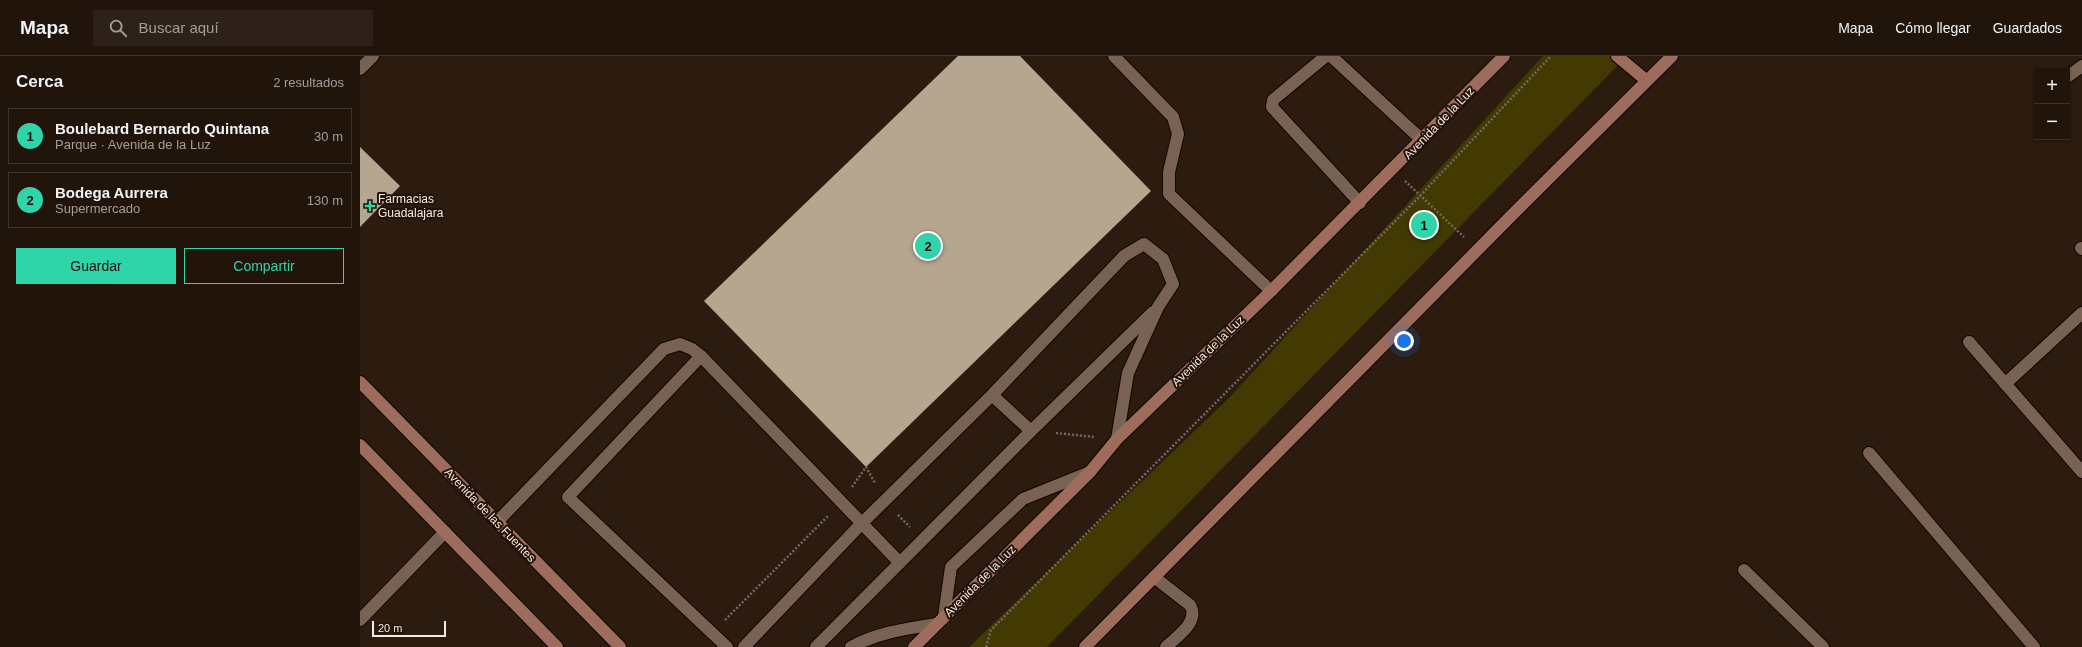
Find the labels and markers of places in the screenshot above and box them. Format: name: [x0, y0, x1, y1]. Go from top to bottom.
place label: Farmacias Guadalajara: [378, 192, 444, 220]
marker: Farmacias Guadalajara: [365, 201, 375, 211]
pin: 1: [1411, 210, 1437, 240]
pin: 2: [915, 231, 941, 261]

